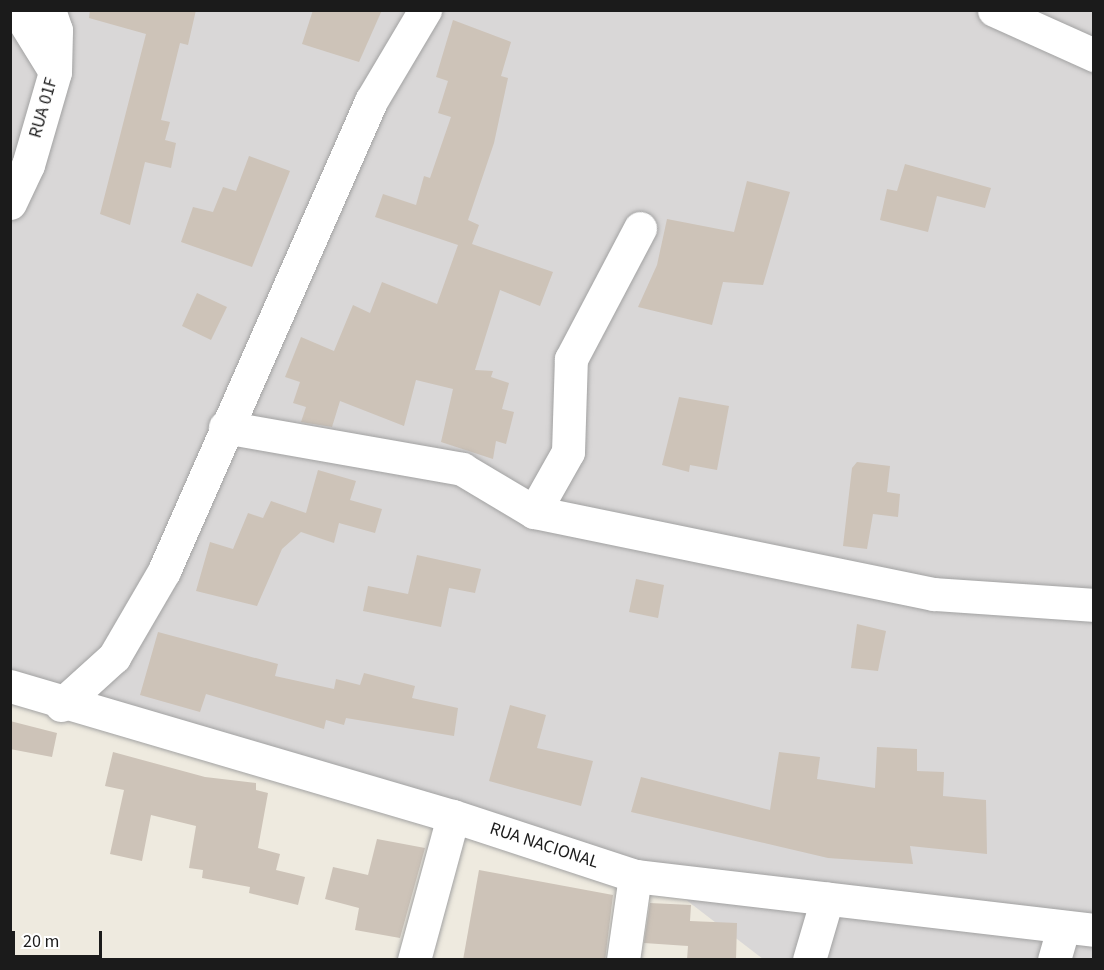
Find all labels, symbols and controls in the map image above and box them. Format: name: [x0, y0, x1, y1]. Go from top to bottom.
street label: RUA 01F: [25, 75, 63, 141]
street label: RUA NACIONAL: [487, 818, 601, 874]
scale bar: [15, 919, 105, 957]
text: 20 m: [23, 929, 59, 954]

